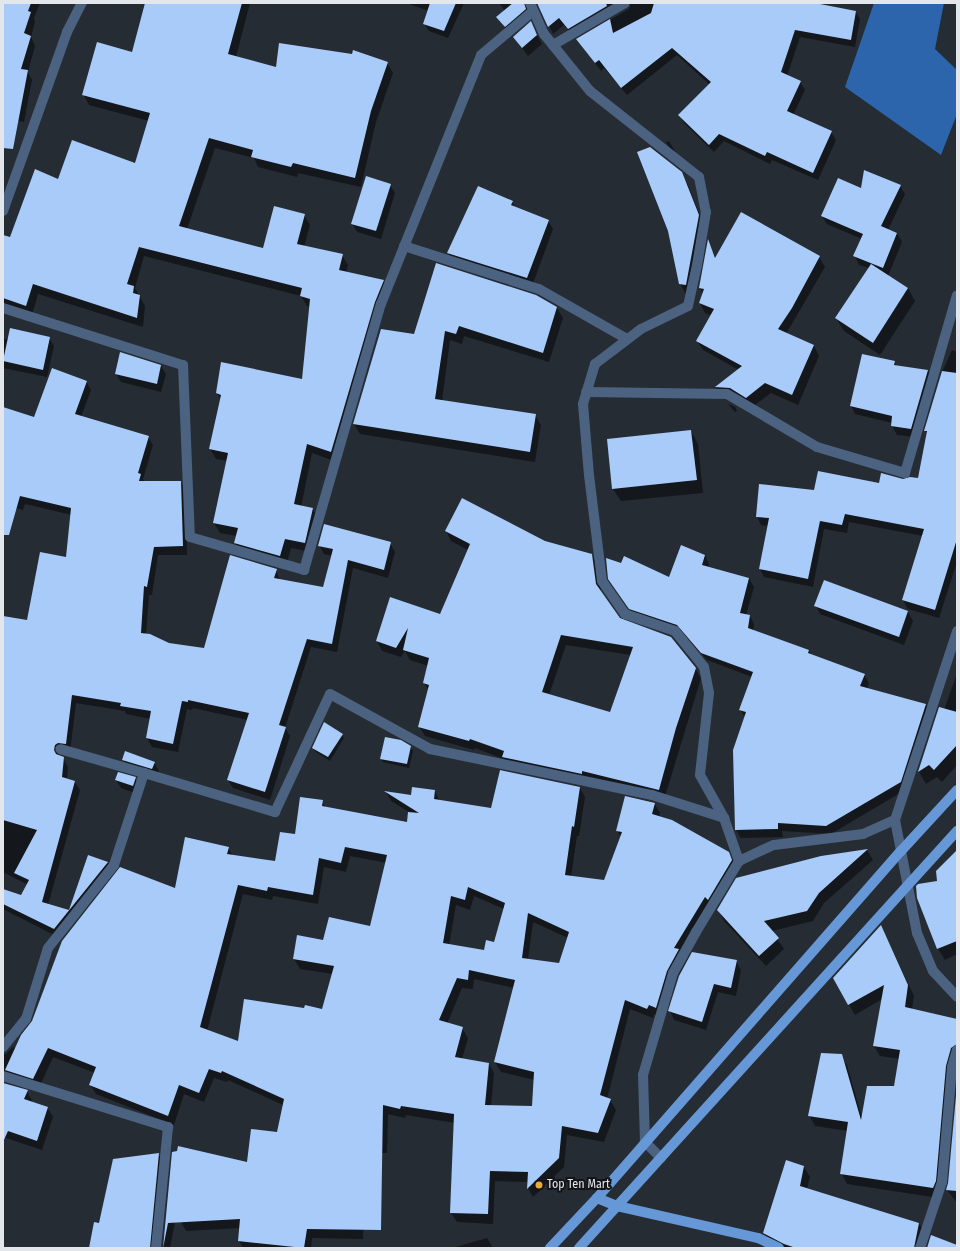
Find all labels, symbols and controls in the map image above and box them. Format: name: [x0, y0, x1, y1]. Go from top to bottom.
place label: Top Ten Mart: [547, 1178, 610, 1192]
marker: Top Ten Mart: [534, 1180, 544, 1190]

